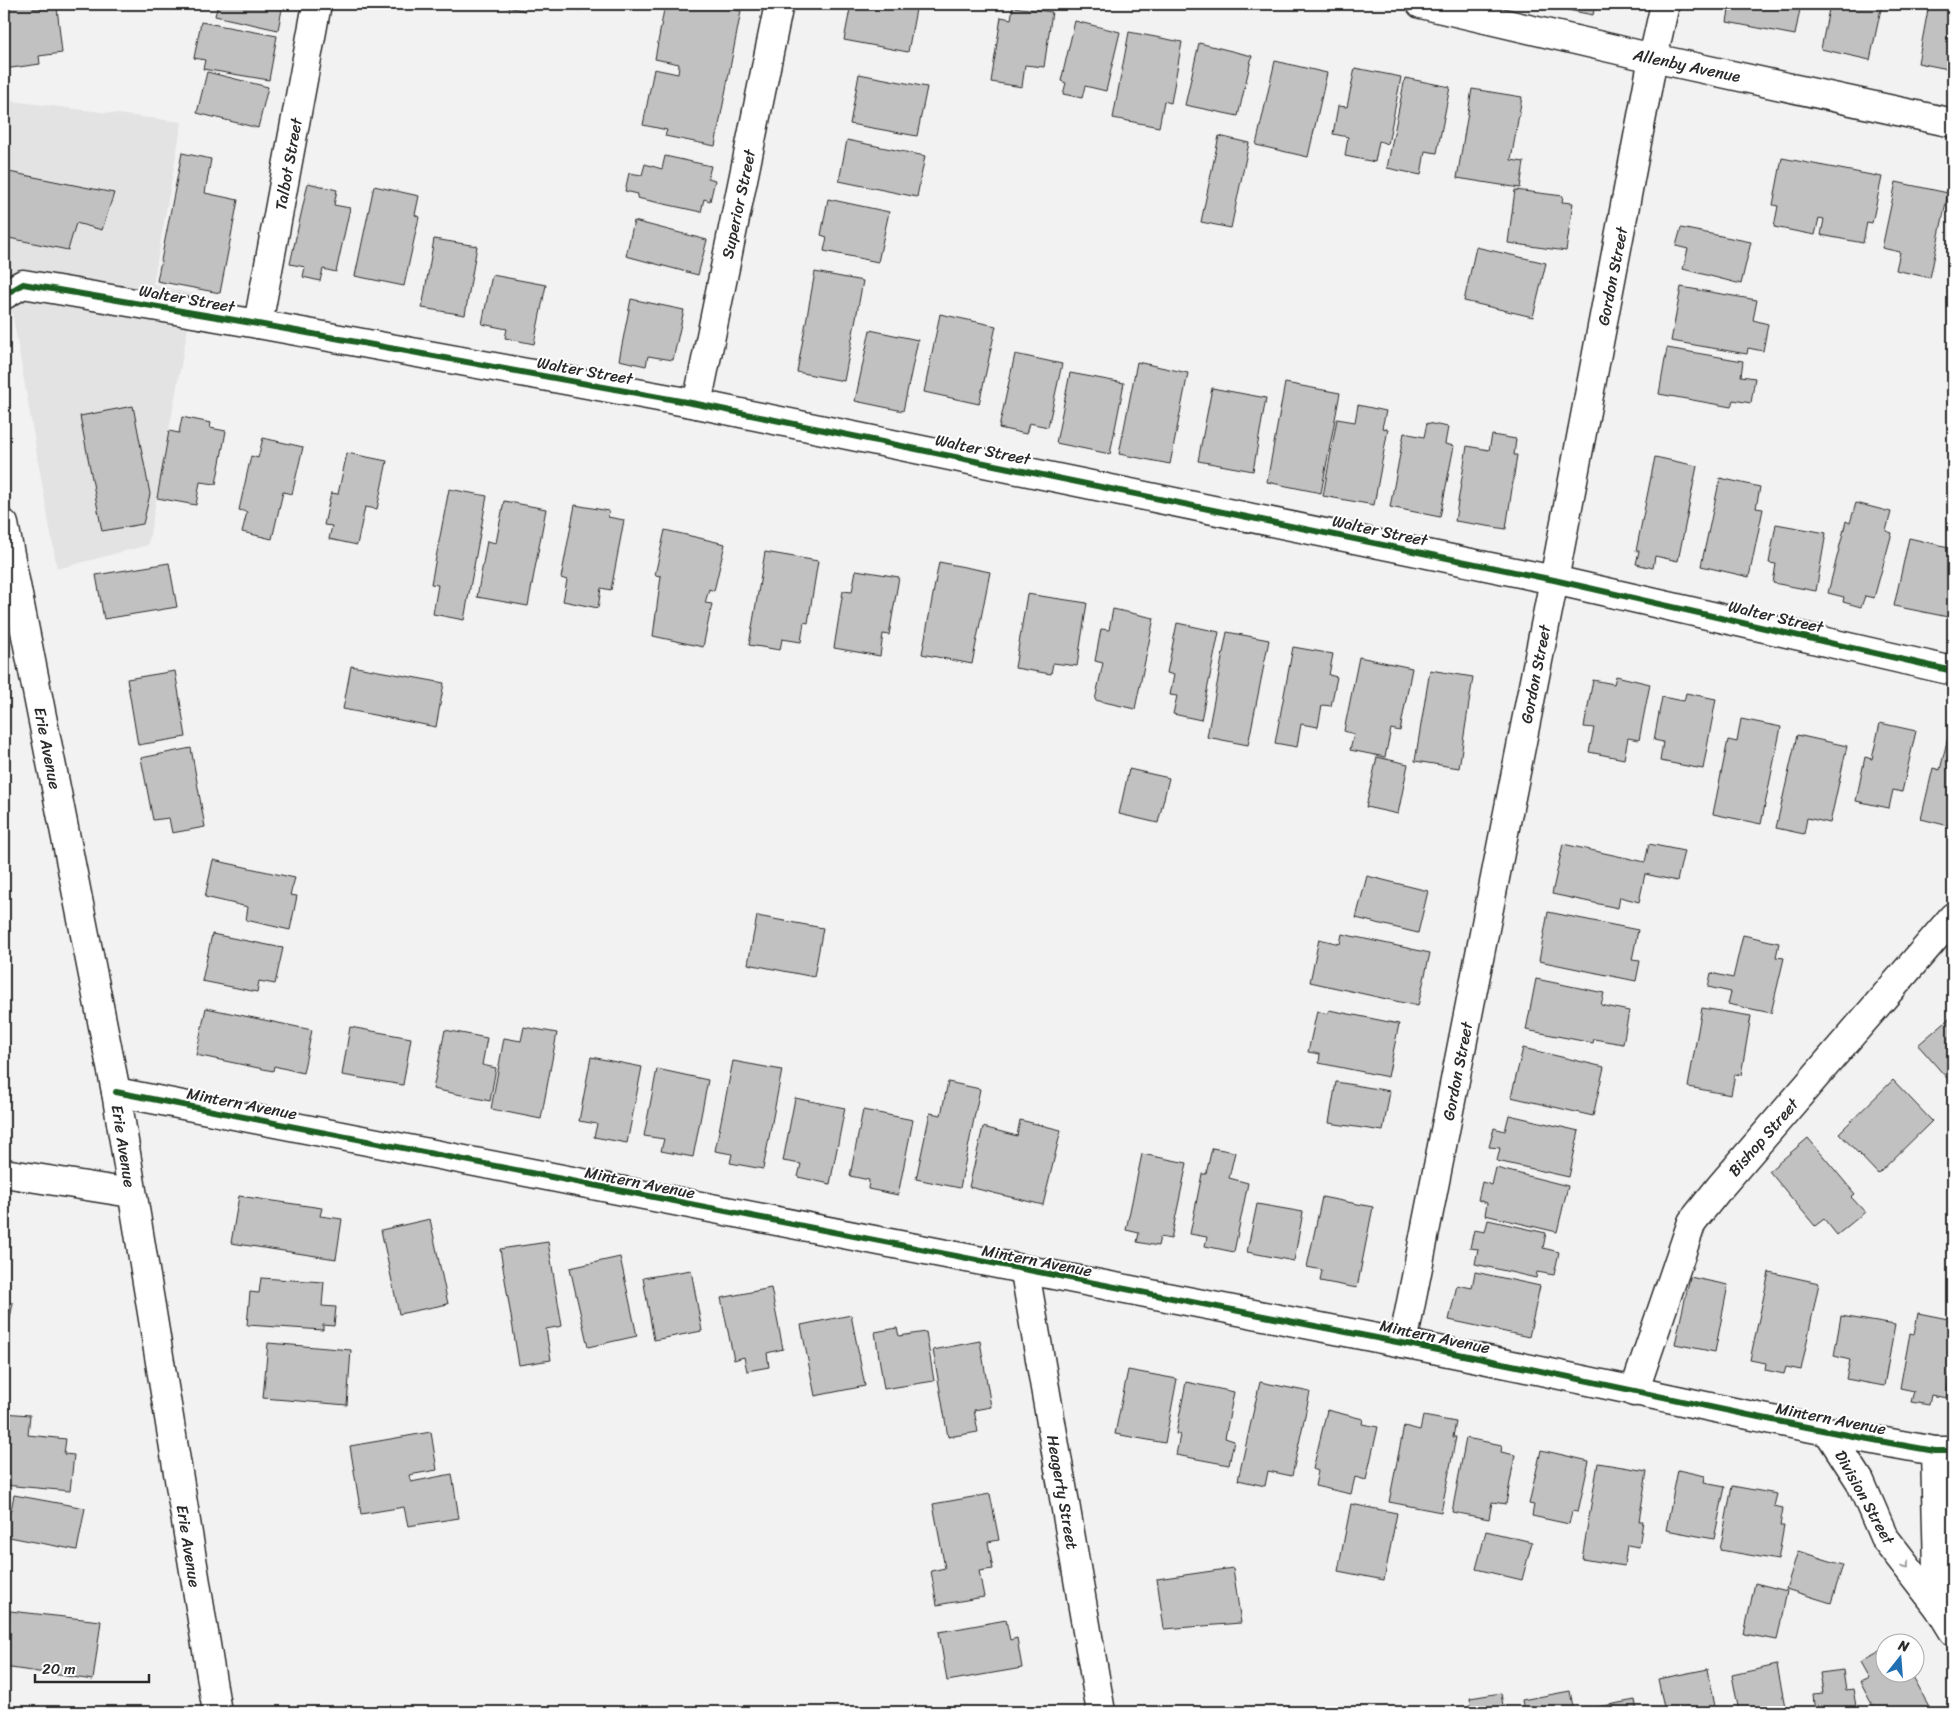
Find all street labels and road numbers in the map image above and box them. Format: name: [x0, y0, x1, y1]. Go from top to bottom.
street label: Allenby Avenue: [1630, 40, 1743, 91]
street label: Talbot Street: [266, 115, 311, 213]
street label: Superior Street: [713, 146, 764, 261]
street label: Gordon Street: [1589, 224, 1636, 328]
street label: Walter Street: [137, 276, 238, 321]
street label: Walter Street: [535, 348, 636, 393]
street label: Walter Street: [933, 425, 1034, 474]
street label: Walter Street: [1330, 506, 1431, 555]
street label: Walter Street: [1725, 591, 1827, 642]
street label: Gordon Street: [1512, 622, 1559, 726]
street label: Erie Avenue: [25, 704, 70, 792]
street label: Gordon Street: [1434, 1019, 1481, 1123]
street label: Mintern Avenue: [184, 1079, 300, 1128]
street label: Bishop Street: [1721, 1091, 1806, 1183]
street label: Erie Avenue: [103, 1103, 144, 1189]
street label: Mintern Avenue: [582, 1158, 698, 1207]
street label: Mintern Avenue: [979, 1236, 1095, 1285]
street label: Mintern Avenue: [1377, 1311, 1493, 1362]
street label: Mintern Avenue: [1773, 1394, 1889, 1443]
street label: Heagerty Street: [1038, 1433, 1087, 1552]
street label: Division Street: [1827, 1444, 1903, 1550]
street label: Erie Avenue: [168, 1503, 209, 1589]

